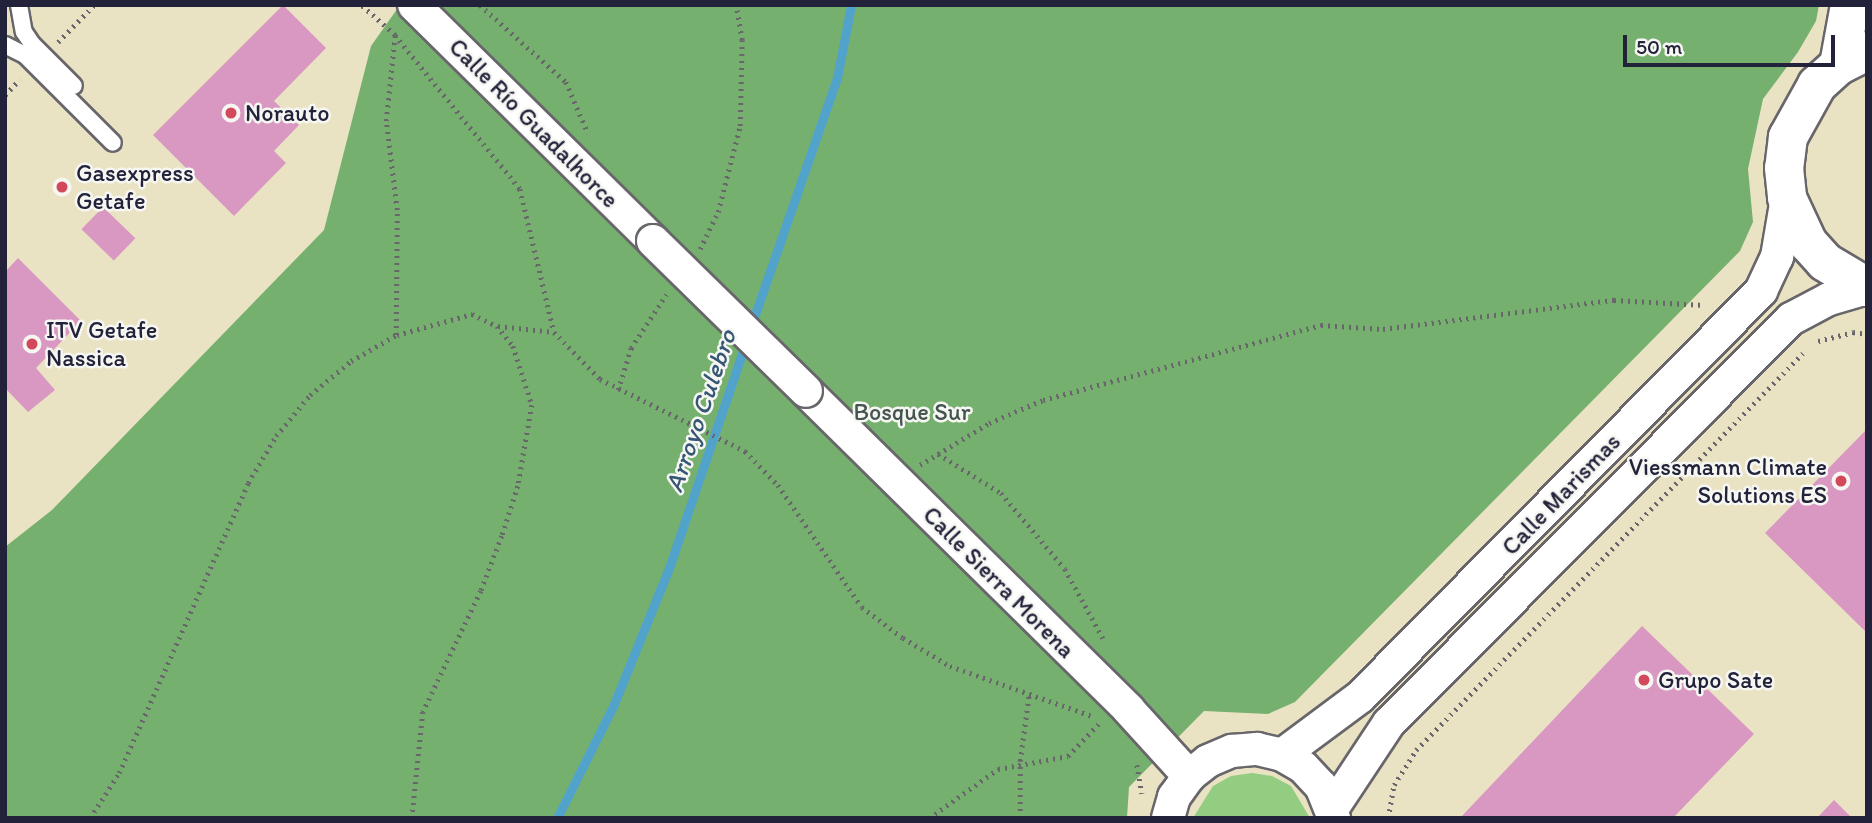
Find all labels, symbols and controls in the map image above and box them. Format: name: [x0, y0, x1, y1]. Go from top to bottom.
scale bar: [1627, 21, 1839, 65]
street label: Calle Río Guadalhorce: [443, 32, 625, 214]
text: 50 m: [1636, 34, 1682, 59]
place label: Norauto: [245, 99, 329, 127]
marker: Norauto: [223, 105, 239, 121]
place label: Gasexpress Getafe: [76, 159, 194, 215]
marker: Gasexpress Getafe: [54, 179, 70, 195]
place label: ITV Getafe Nassica: [46, 316, 157, 372]
water label: Arroyo Culebro: [659, 326, 743, 496]
marker: ITV Getafe Nassica: [24, 336, 40, 352]
park label: Bosque Sur: [853, 398, 971, 426]
street label: Calle Marismas: [1495, 427, 1627, 561]
place label: Viessmann Climate Solutions ES: [1629, 453, 1827, 509]
marker: Viessmann Climate Solutions ES: [1833, 473, 1849, 489]
street label: Calle Sierra Morena: [917, 500, 1081, 664]
place label: Grupo Sate: [1658, 666, 1773, 694]
marker: Grupo Sate: [1636, 672, 1652, 688]

